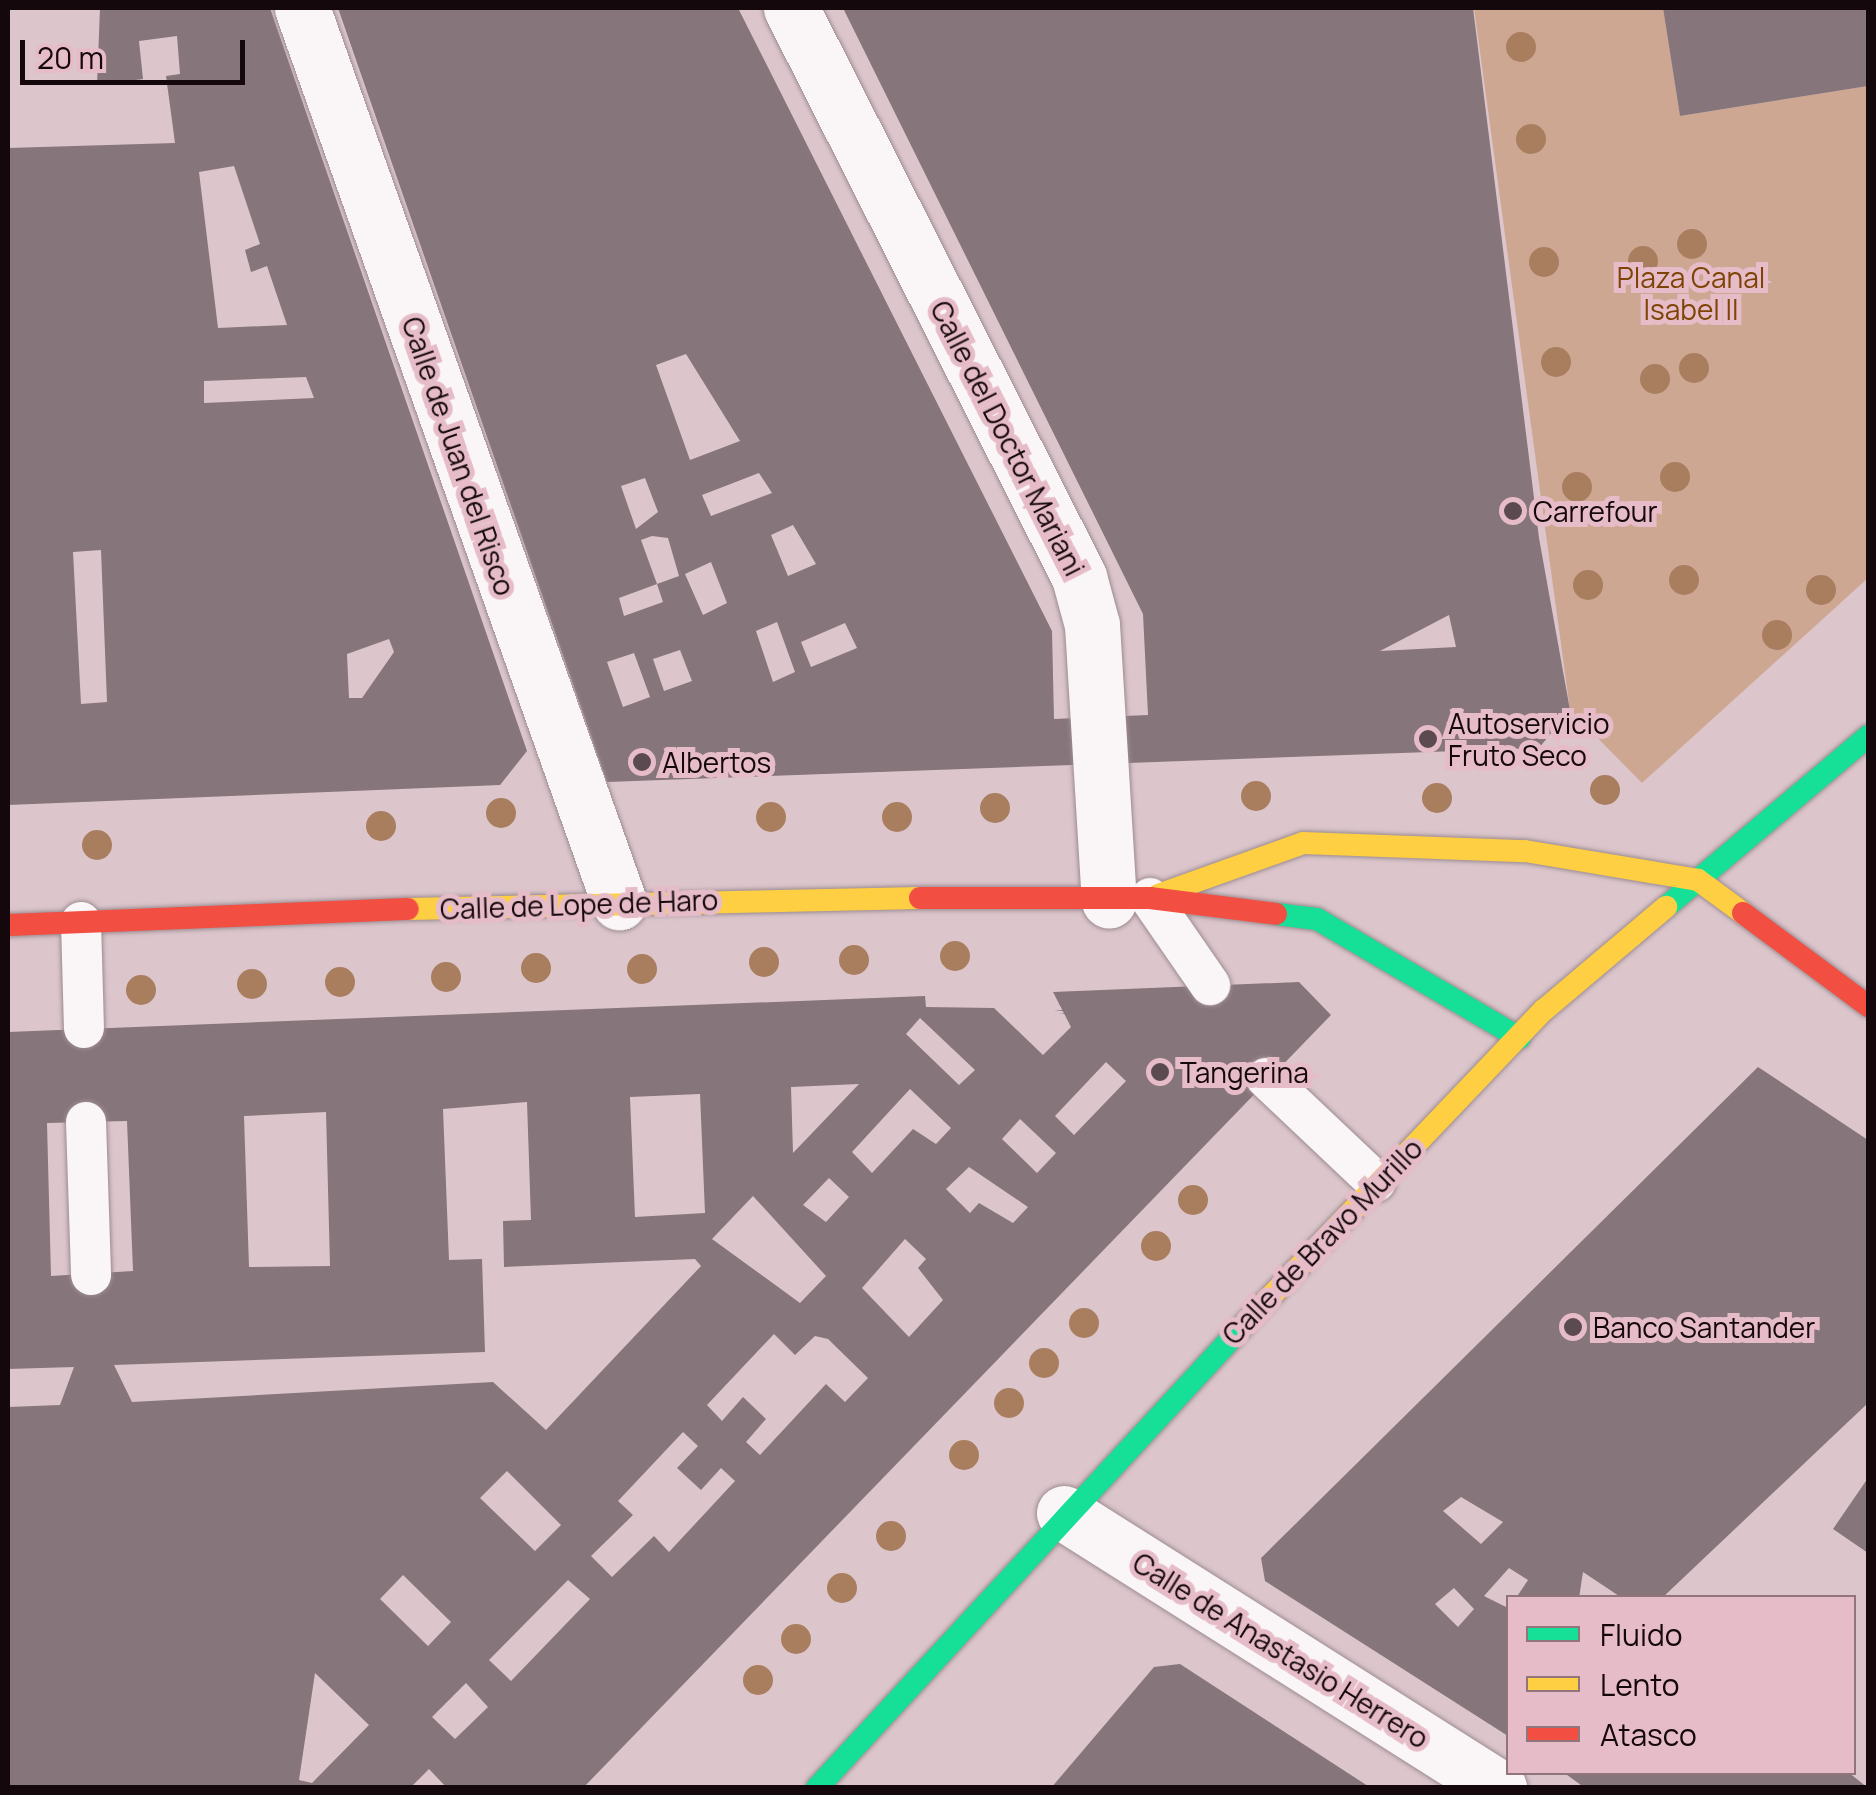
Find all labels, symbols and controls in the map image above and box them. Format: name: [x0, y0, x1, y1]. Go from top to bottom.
scale bar: [25, 20, 250, 82]
text: 20 m: [37, 37, 104, 78]
park label: Plaza Canal Isabel II: [1617, 260, 1765, 326]
street label: Calle del Doctor Mariani: [924, 295, 1092, 581]
street label: Calle de Juan del Risco: [396, 312, 522, 600]
place label: Carrefour: [1533, 494, 1658, 528]
marker: Carrefour: [1502, 500, 1524, 522]
place label: Autoservicio Fruto Seco: [1448, 706, 1610, 772]
marker: Autoservicio Fruto Seco: [1417, 728, 1439, 750]
place label: Albertos: [662, 745, 771, 779]
marker: Albertos: [631, 751, 653, 773]
street label: Calle de Lope de Haro: [439, 882, 719, 926]
place label: Tangerina: [1180, 1055, 1309, 1089]
marker: Tangerina: [1149, 1061, 1171, 1083]
street label: Calle de Bravo Murillo: [1215, 1131, 1429, 1351]
place label: Banco Santander: [1593, 1310, 1815, 1344]
marker: Banco Santander: [1562, 1316, 1584, 1338]
street label: Calle de Anastasio Herrero: [1127, 1545, 1435, 1755]
legend: [1506, 1595, 1856, 1775]
text: Fluido: [1600, 1614, 1682, 1655]
text: Lento: [1600, 1664, 1679, 1705]
text: Atasco: [1600, 1714, 1697, 1755]

